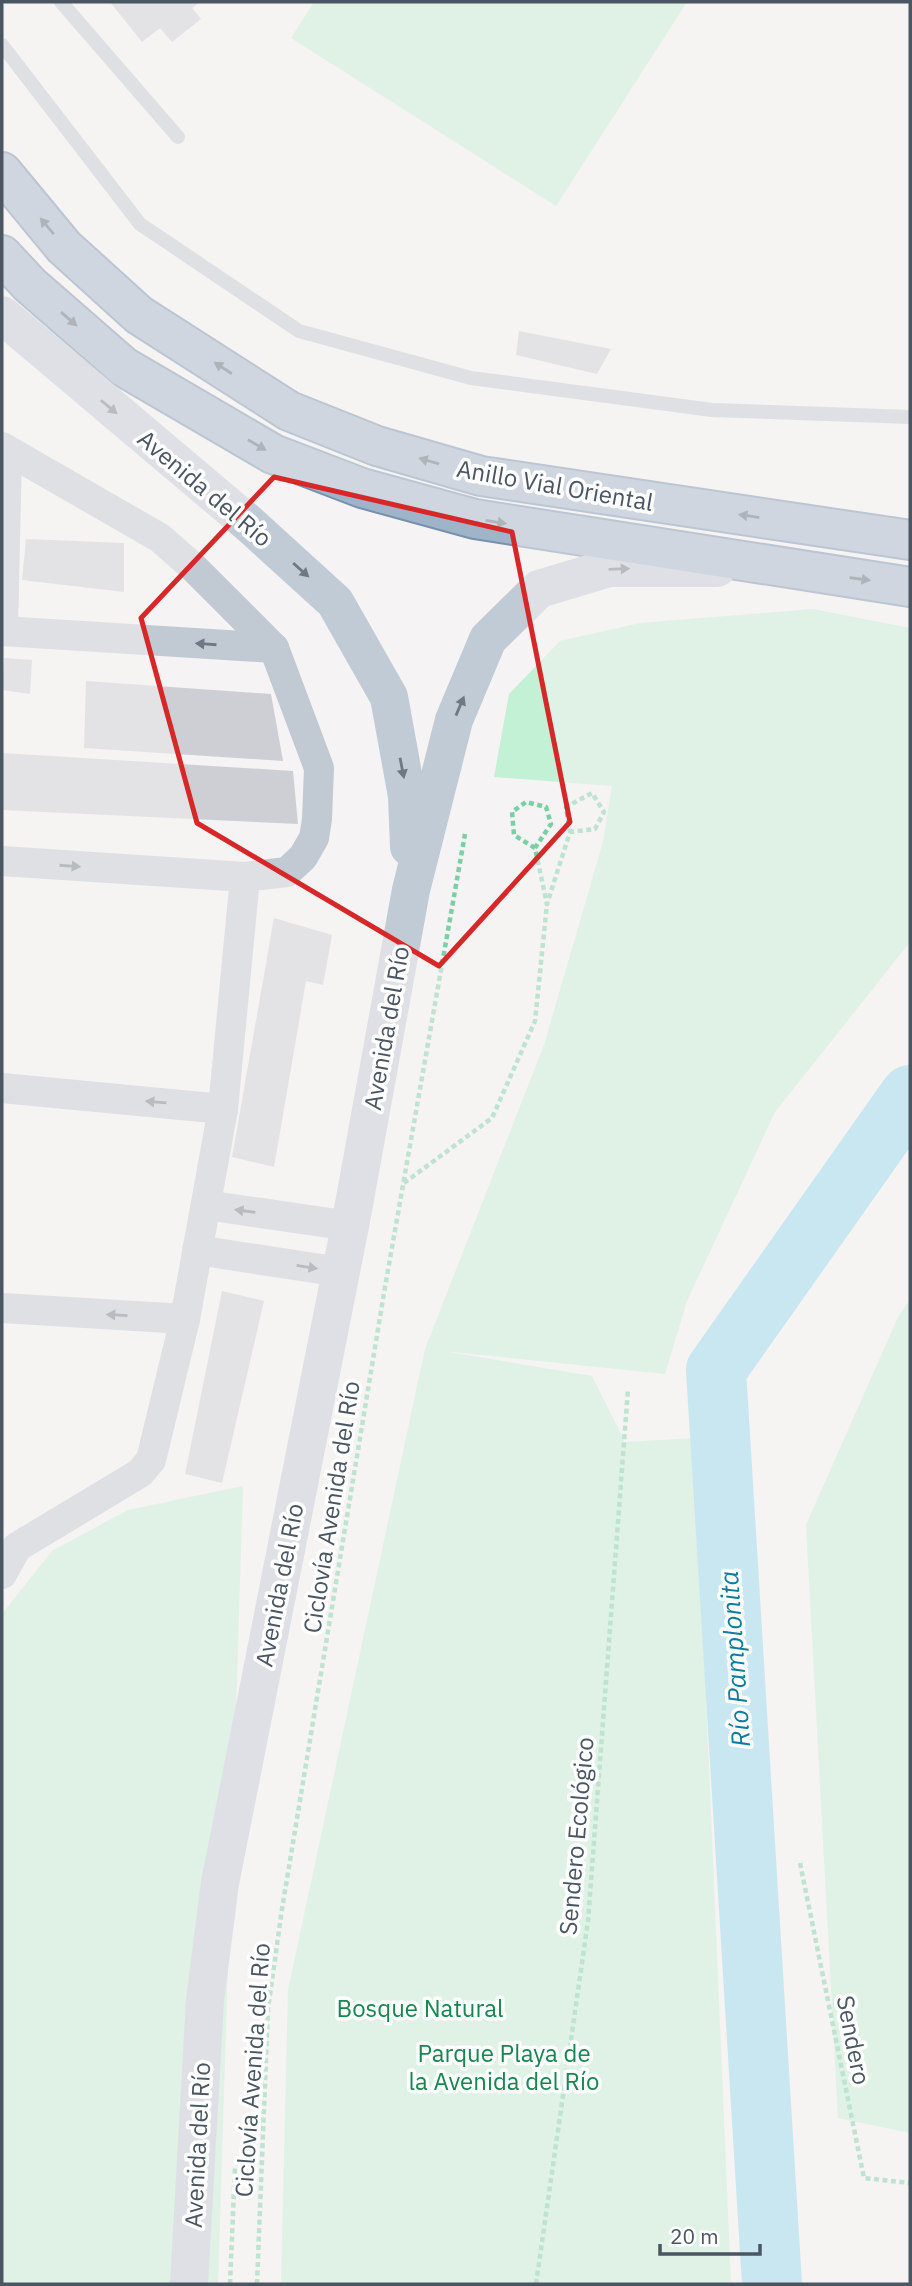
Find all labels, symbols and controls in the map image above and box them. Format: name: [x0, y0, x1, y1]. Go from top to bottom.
one-way arrow: [39, 217, 55, 235]
one-way arrow: [60, 311, 77, 326]
one-way arrow: [213, 362, 232, 375]
one-way arrow: [100, 399, 118, 415]
street label: Avenida del Río: [131, 422, 279, 554]
one-way arrow: [247, 439, 267, 451]
street label: Anillo Vial Oriental: [454, 452, 656, 518]
one-way arrow: [418, 455, 440, 466]
one-way arrow: [738, 511, 760, 522]
one-way arrow: [485, 517, 507, 528]
one-way arrow: [292, 562, 309, 578]
one-way arrow: [608, 563, 630, 574]
one-way arrow: [849, 574, 871, 585]
one-way arrow: [195, 638, 217, 649]
one-way arrow: [454, 696, 465, 717]
one-way arrow: [397, 757, 408, 779]
one-way arrow: [59, 860, 81, 871]
street label: Avenida del Río: [356, 944, 416, 1112]
one-way arrow: [144, 1097, 166, 1108]
one-way arrow: [234, 1205, 256, 1216]
one-way arrow: [296, 1262, 318, 1273]
one-way arrow: [105, 1309, 127, 1320]
street label: Ciclovía Avenida del Río: [295, 1379, 367, 1635]
street label: Avenida del Río: [247, 1501, 311, 1669]
water label: Río Pamplonita: [711, 1570, 757, 1748]
street label: Sendero Ecológico: [551, 1736, 601, 1936]
street label: Ciclovía Avenida del Río: [227, 1942, 277, 2198]
park label: Bosque Natural: [336, 1992, 504, 2024]
street label: Sendero: [830, 1993, 878, 2087]
park label: Parque Playa de la Avenida del Río: [409, 2037, 599, 2097]
street label: Avenida del Río: [177, 2061, 217, 2229]
scale bar: [660, 2212, 760, 2256]
text: 20 m: [670, 2222, 719, 2250]

